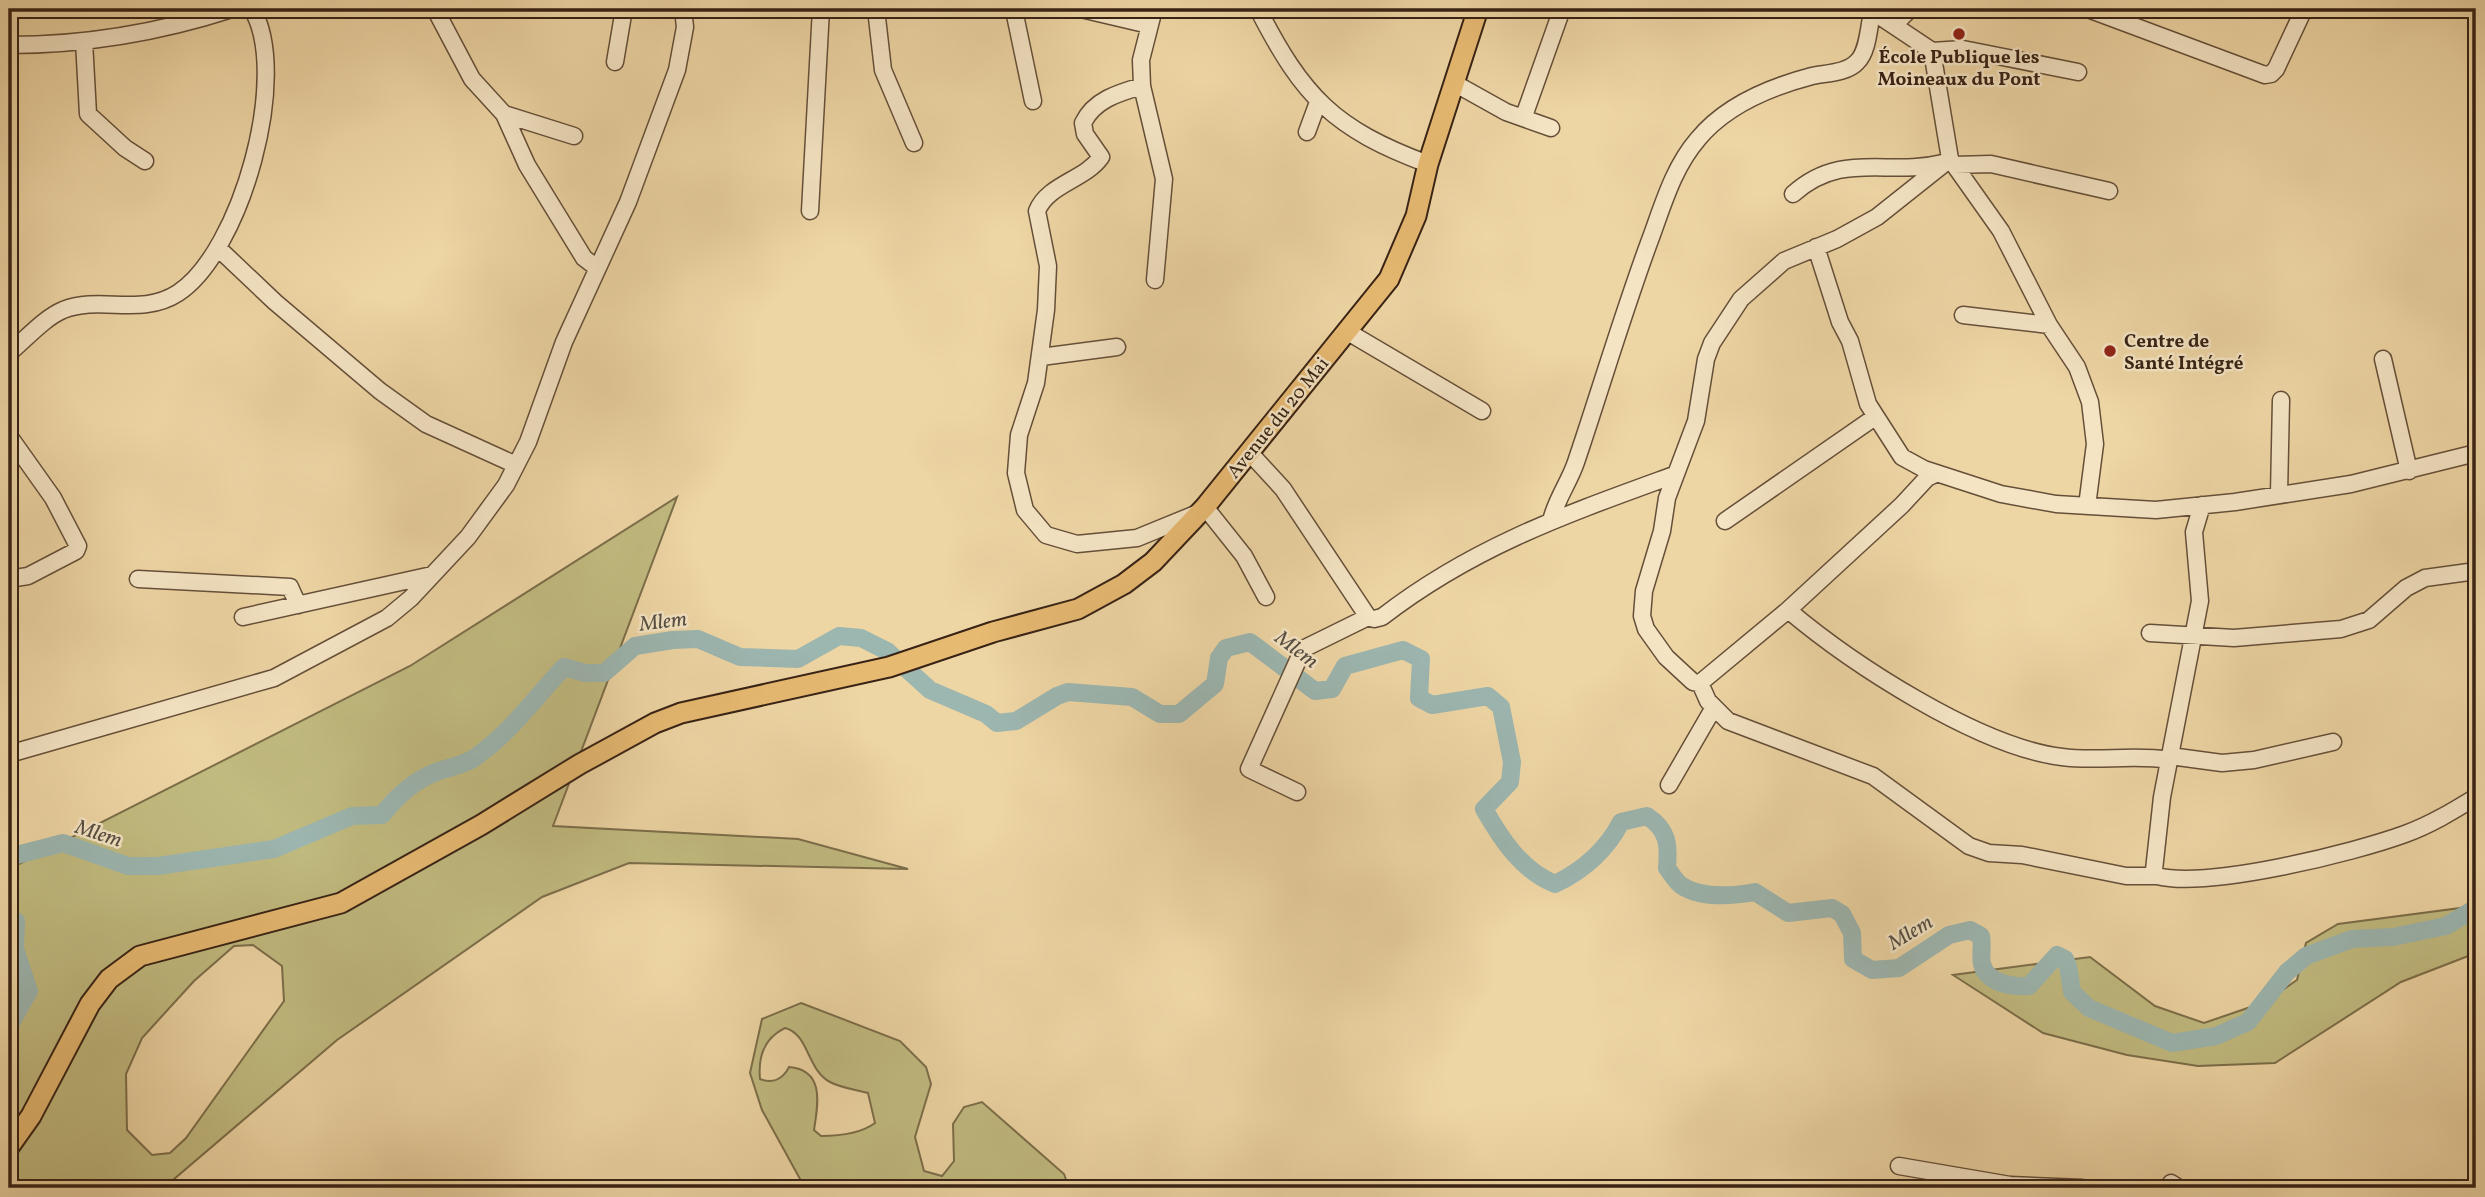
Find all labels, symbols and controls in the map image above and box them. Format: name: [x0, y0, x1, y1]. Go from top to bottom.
marker: École Publique les Moineaux du Pont: [1951, 26, 1967, 42]
place label: École Publique les Moineaux du Pont: [1878, 45, 2040, 93]
place label: Centre de Santé Intégré: [2124, 329, 2244, 377]
marker: Centre de Santé Intégré: [2102, 343, 2118, 359]
street label: Avenue du 20 Mai: [1221, 352, 1336, 484]
water label: Mlem: [637, 605, 689, 640]
water label: Mlem: [1268, 624, 1324, 676]
water label: Mlem: [70, 813, 126, 856]
water label: Mlem: [1882, 909, 1939, 958]

